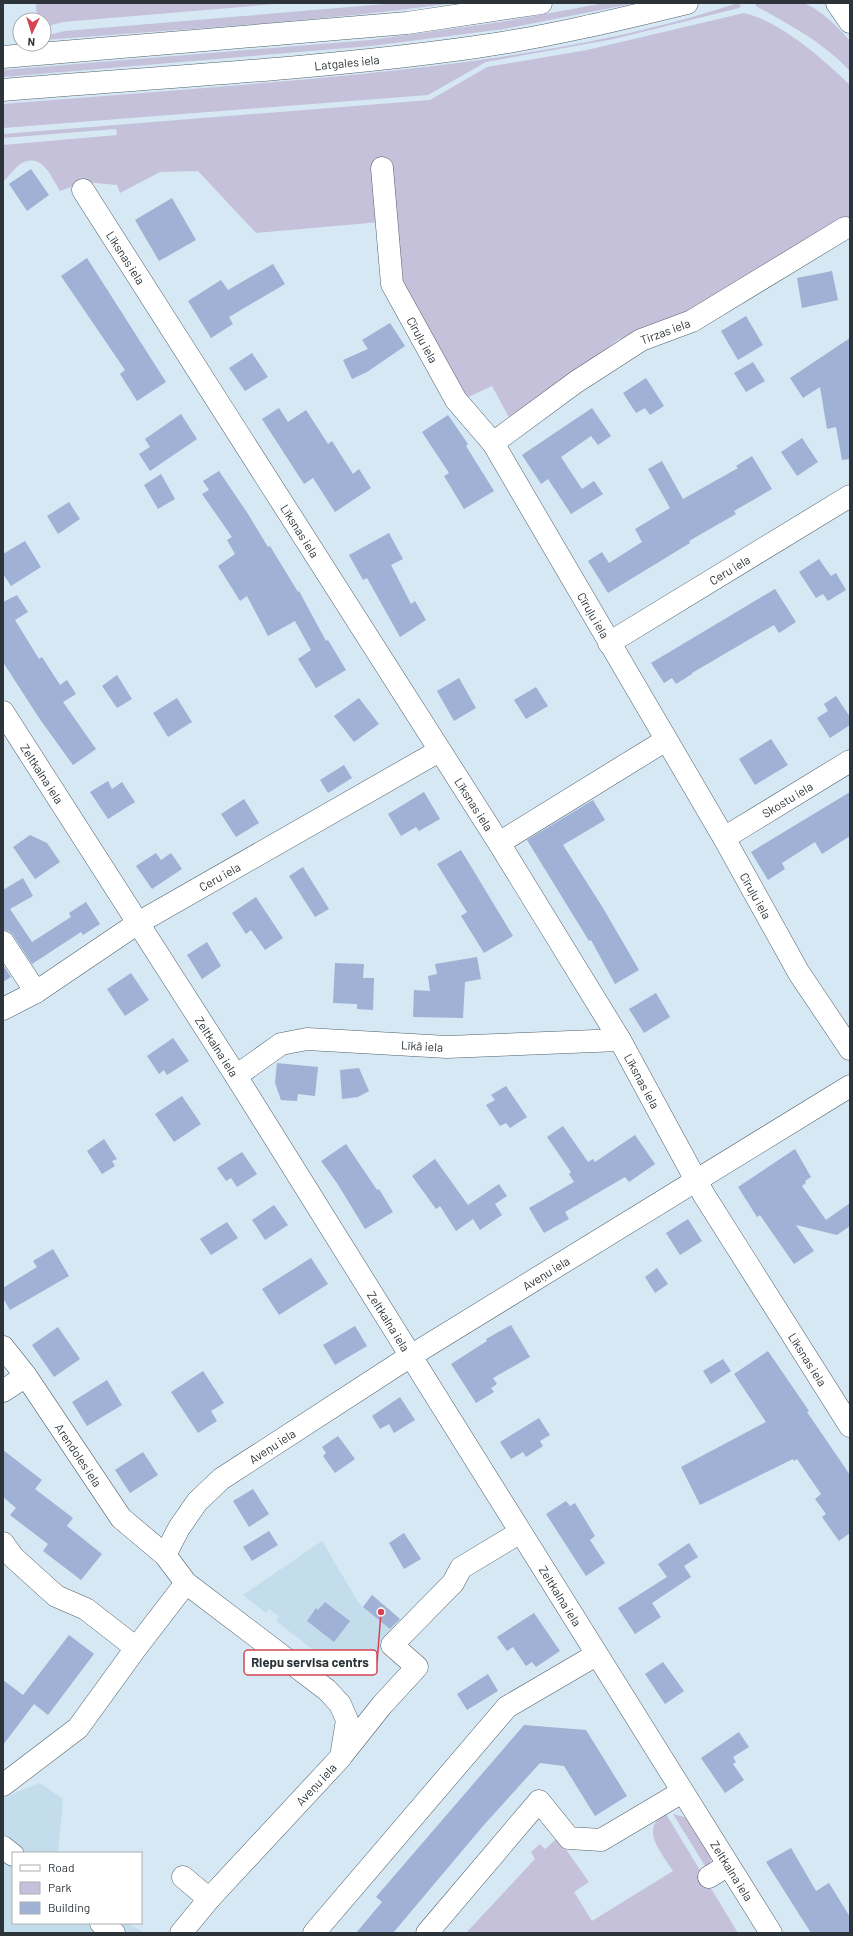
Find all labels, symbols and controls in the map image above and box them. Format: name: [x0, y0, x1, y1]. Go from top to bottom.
north arrow: [12, 12, 52, 52]
text: N: [27, 36, 35, 49]
street label: Latgales iela: [314, 52, 380, 72]
street label: Līksnas iela: [104, 228, 148, 287]
street label: Cīruļu iela: [404, 314, 441, 365]
street label: Tirzas iela: [638, 315, 692, 347]
street label: Līksnas iela: [278, 502, 322, 560]
street label: Ceru iela: [706, 552, 752, 587]
street label: Cīruļu iela: [575, 590, 612, 640]
street label: Zeltkalna iela: [18, 741, 67, 806]
street label: Līksnas iela: [452, 775, 496, 833]
street label: Skostu iela: [759, 779, 815, 820]
street label: Ceru iela: [196, 859, 243, 894]
street label: Cīruļu iela: [738, 870, 774, 921]
street label: Zeltkalna iela: [193, 1014, 241, 1079]
street label: Līkā iela: [401, 1037, 444, 1054]
street label: Līksnas iela: [622, 1051, 663, 1111]
street label: Aveņu iela: [520, 1253, 572, 1293]
street label: Zeltkalna iela: [365, 1288, 413, 1354]
street label: Līksnas iela: [786, 1330, 830, 1388]
street label: Arendoles iela: [53, 1421, 105, 1489]
street label: Aveņu iela: [246, 1426, 298, 1466]
street label: Zeltkalna iela: [536, 1563, 585, 1629]
callout: Riepu servisa centrs: [244, 1650, 377, 1675]
text: Riepu servisa centrs: [251, 1654, 369, 1670]
street label: Aveņu iela: [293, 1760, 339, 1808]
street label: Zeltkalna iela: [708, 1838, 756, 1903]
legend: [12, 1852, 142, 1924]
text: Road: [48, 1860, 75, 1874]
text: Park: [48, 1880, 72, 1894]
text: Building: [48, 1900, 90, 1914]

